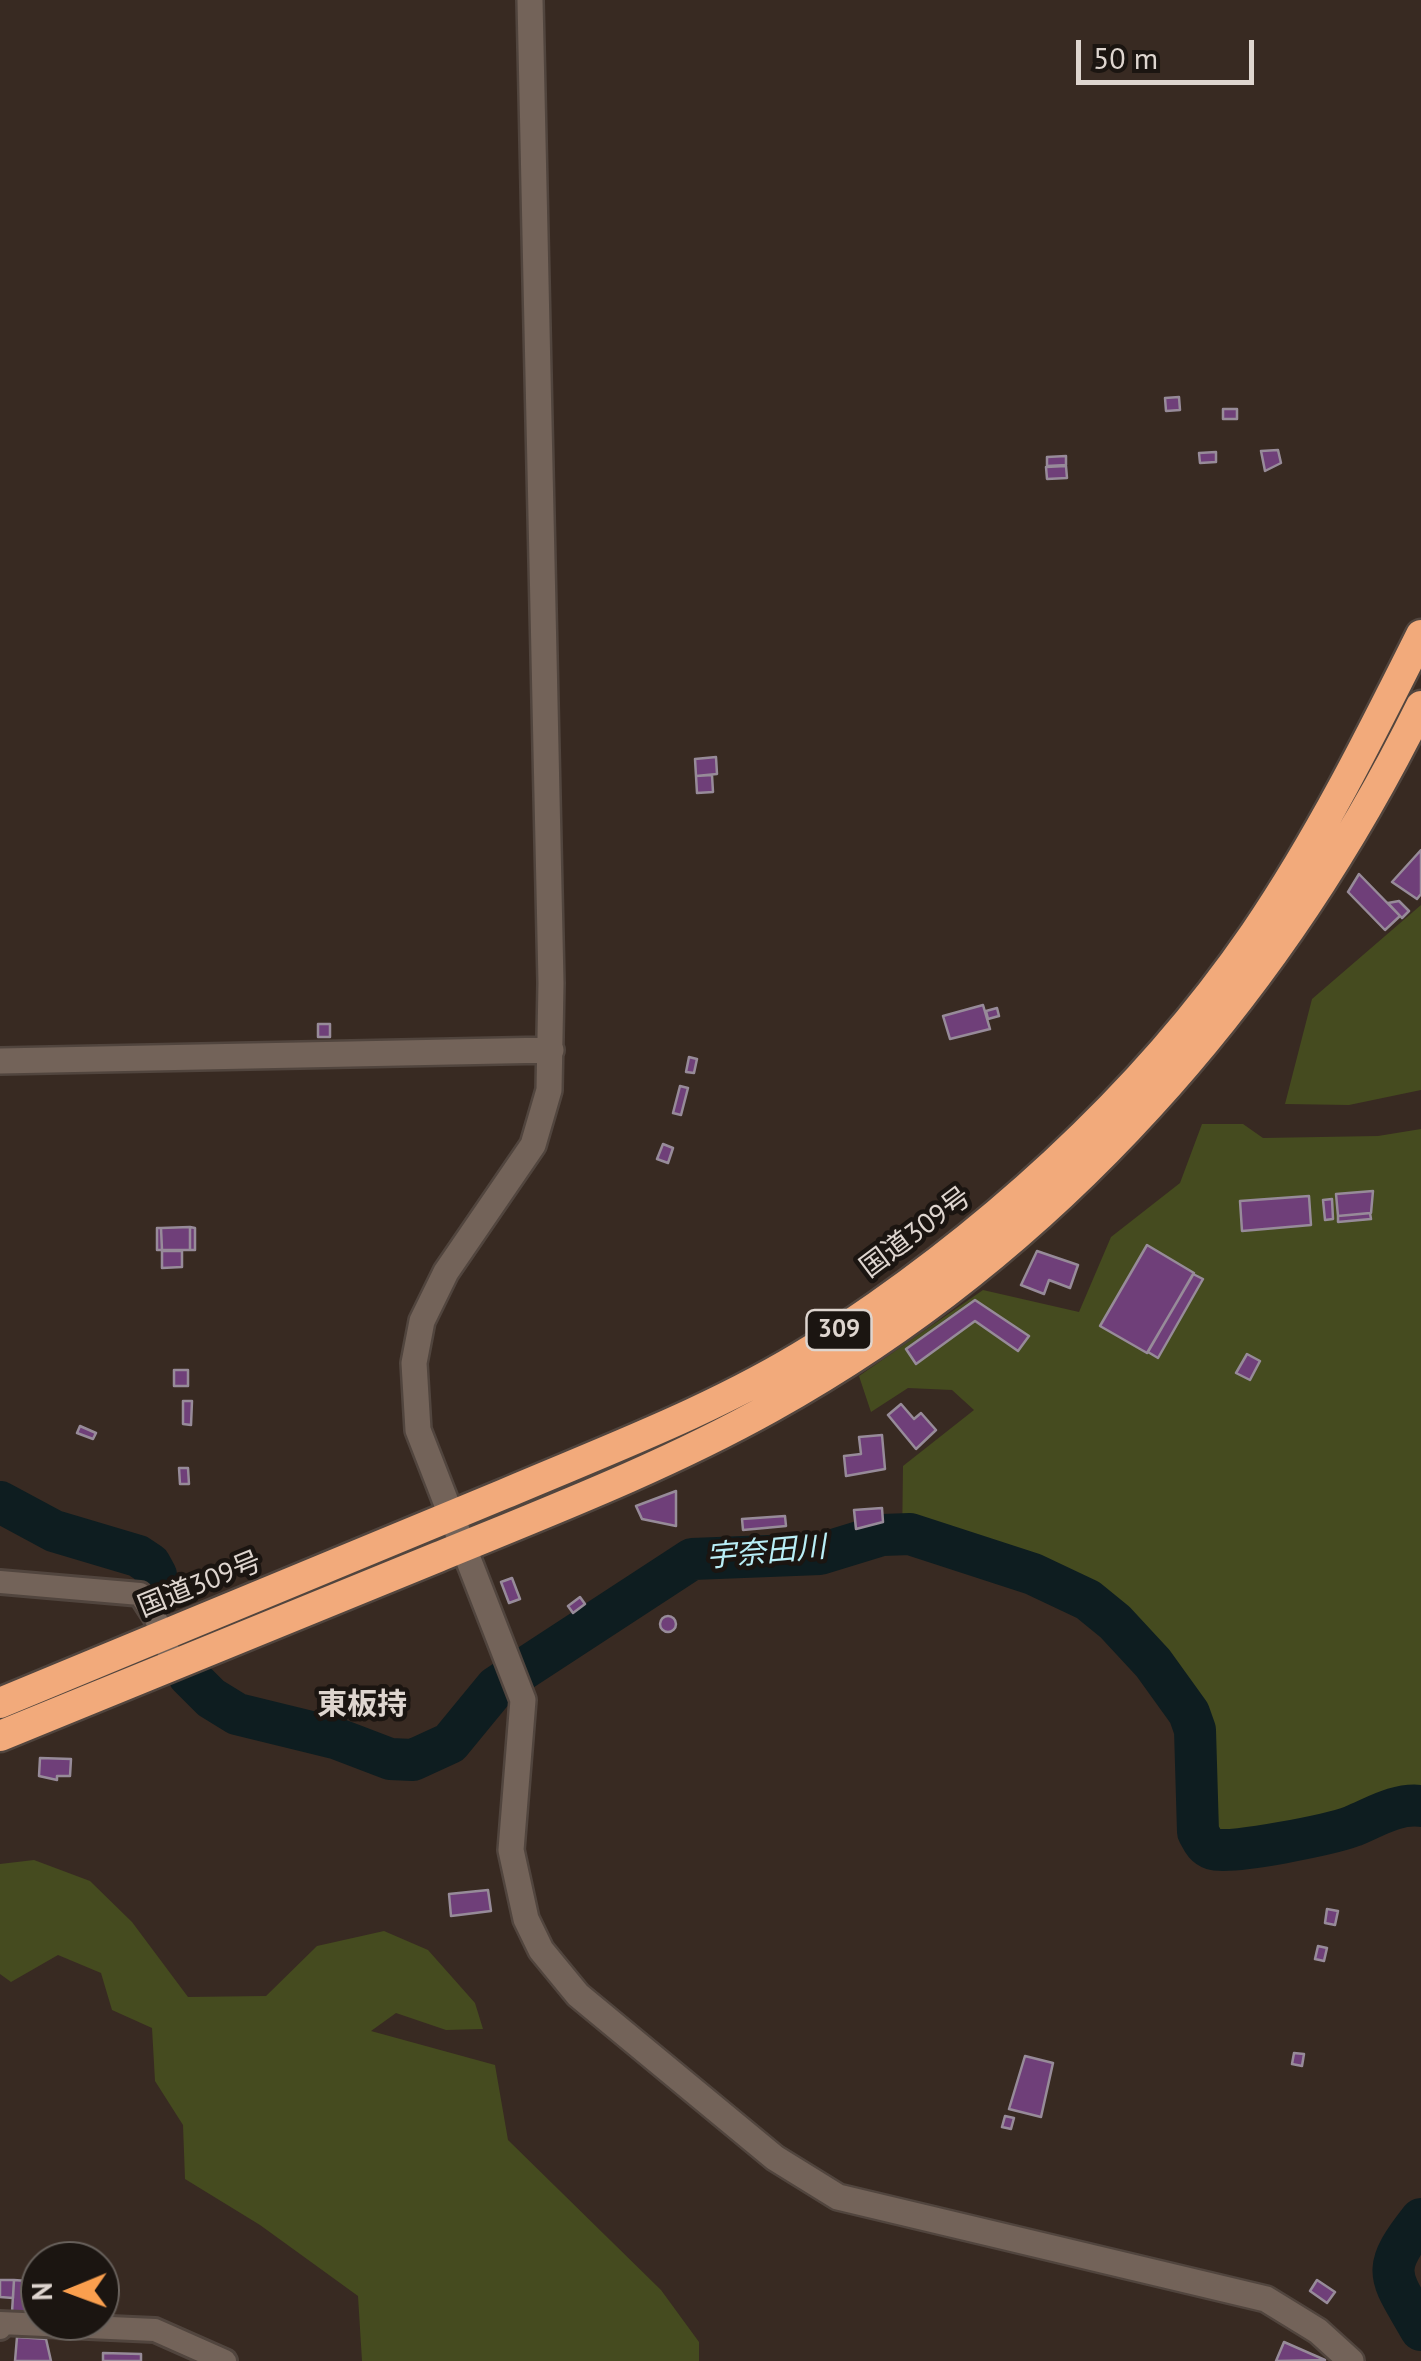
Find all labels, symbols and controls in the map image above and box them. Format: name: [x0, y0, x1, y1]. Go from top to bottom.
scale bar: [1081, 20, 1258, 82]
text: 50 m: [1093, 38, 1158, 77]
street label: 国道309号: [854, 1181, 978, 1285]
road number: 309: [806, 1310, 872, 1350]
water label: 宇奈田川: [705, 1530, 827, 1576]
street label: 国道309号: [134, 1545, 266, 1625]
district label: 東板持: [317, 1687, 407, 1723]
north arrow: [20, 2241, 120, 2341]
text: N: [23, 2282, 60, 2301]

